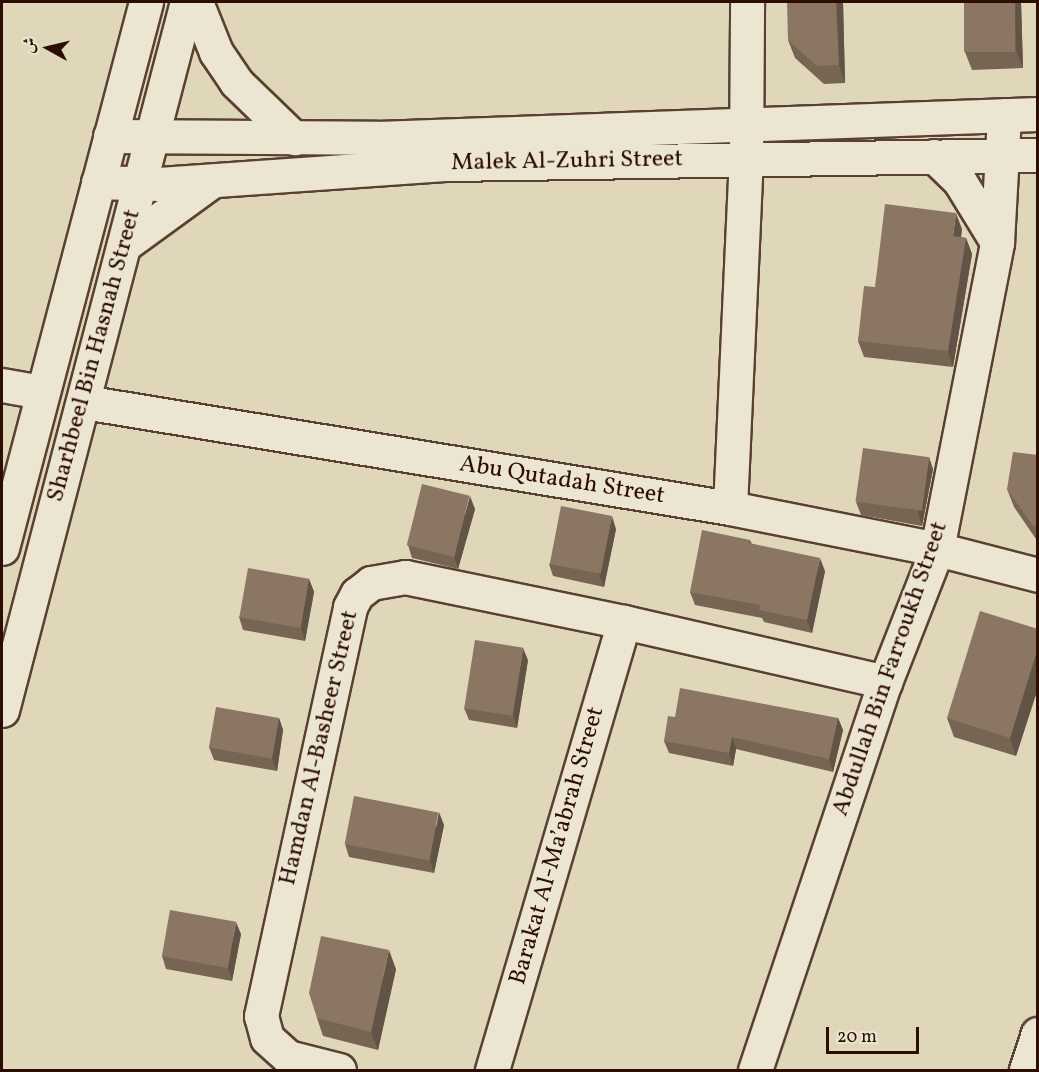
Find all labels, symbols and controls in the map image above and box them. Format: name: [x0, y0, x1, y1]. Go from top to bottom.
north arrow: [18, 18, 78, 78]
text: ش: [18, 36, 42, 55]
street label: Malek Al-Zuhri Street: [451, 146, 683, 178]
street label: Sharhbeel Bin Hasnah Street: [42, 207, 148, 505]
street label: Abu Qutadah Street: [457, 451, 667, 511]
street label: Abdullah Bin Farroukh Street: [827, 518, 955, 820]
street label: Hamdan Al-Basheer Street: [274, 608, 366, 888]
street label: Barakat Al-Ma’abrah Street: [504, 704, 612, 988]
scale bar: [829, 1015, 922, 1053]
text: 20 m: [837, 1025, 877, 1050]

